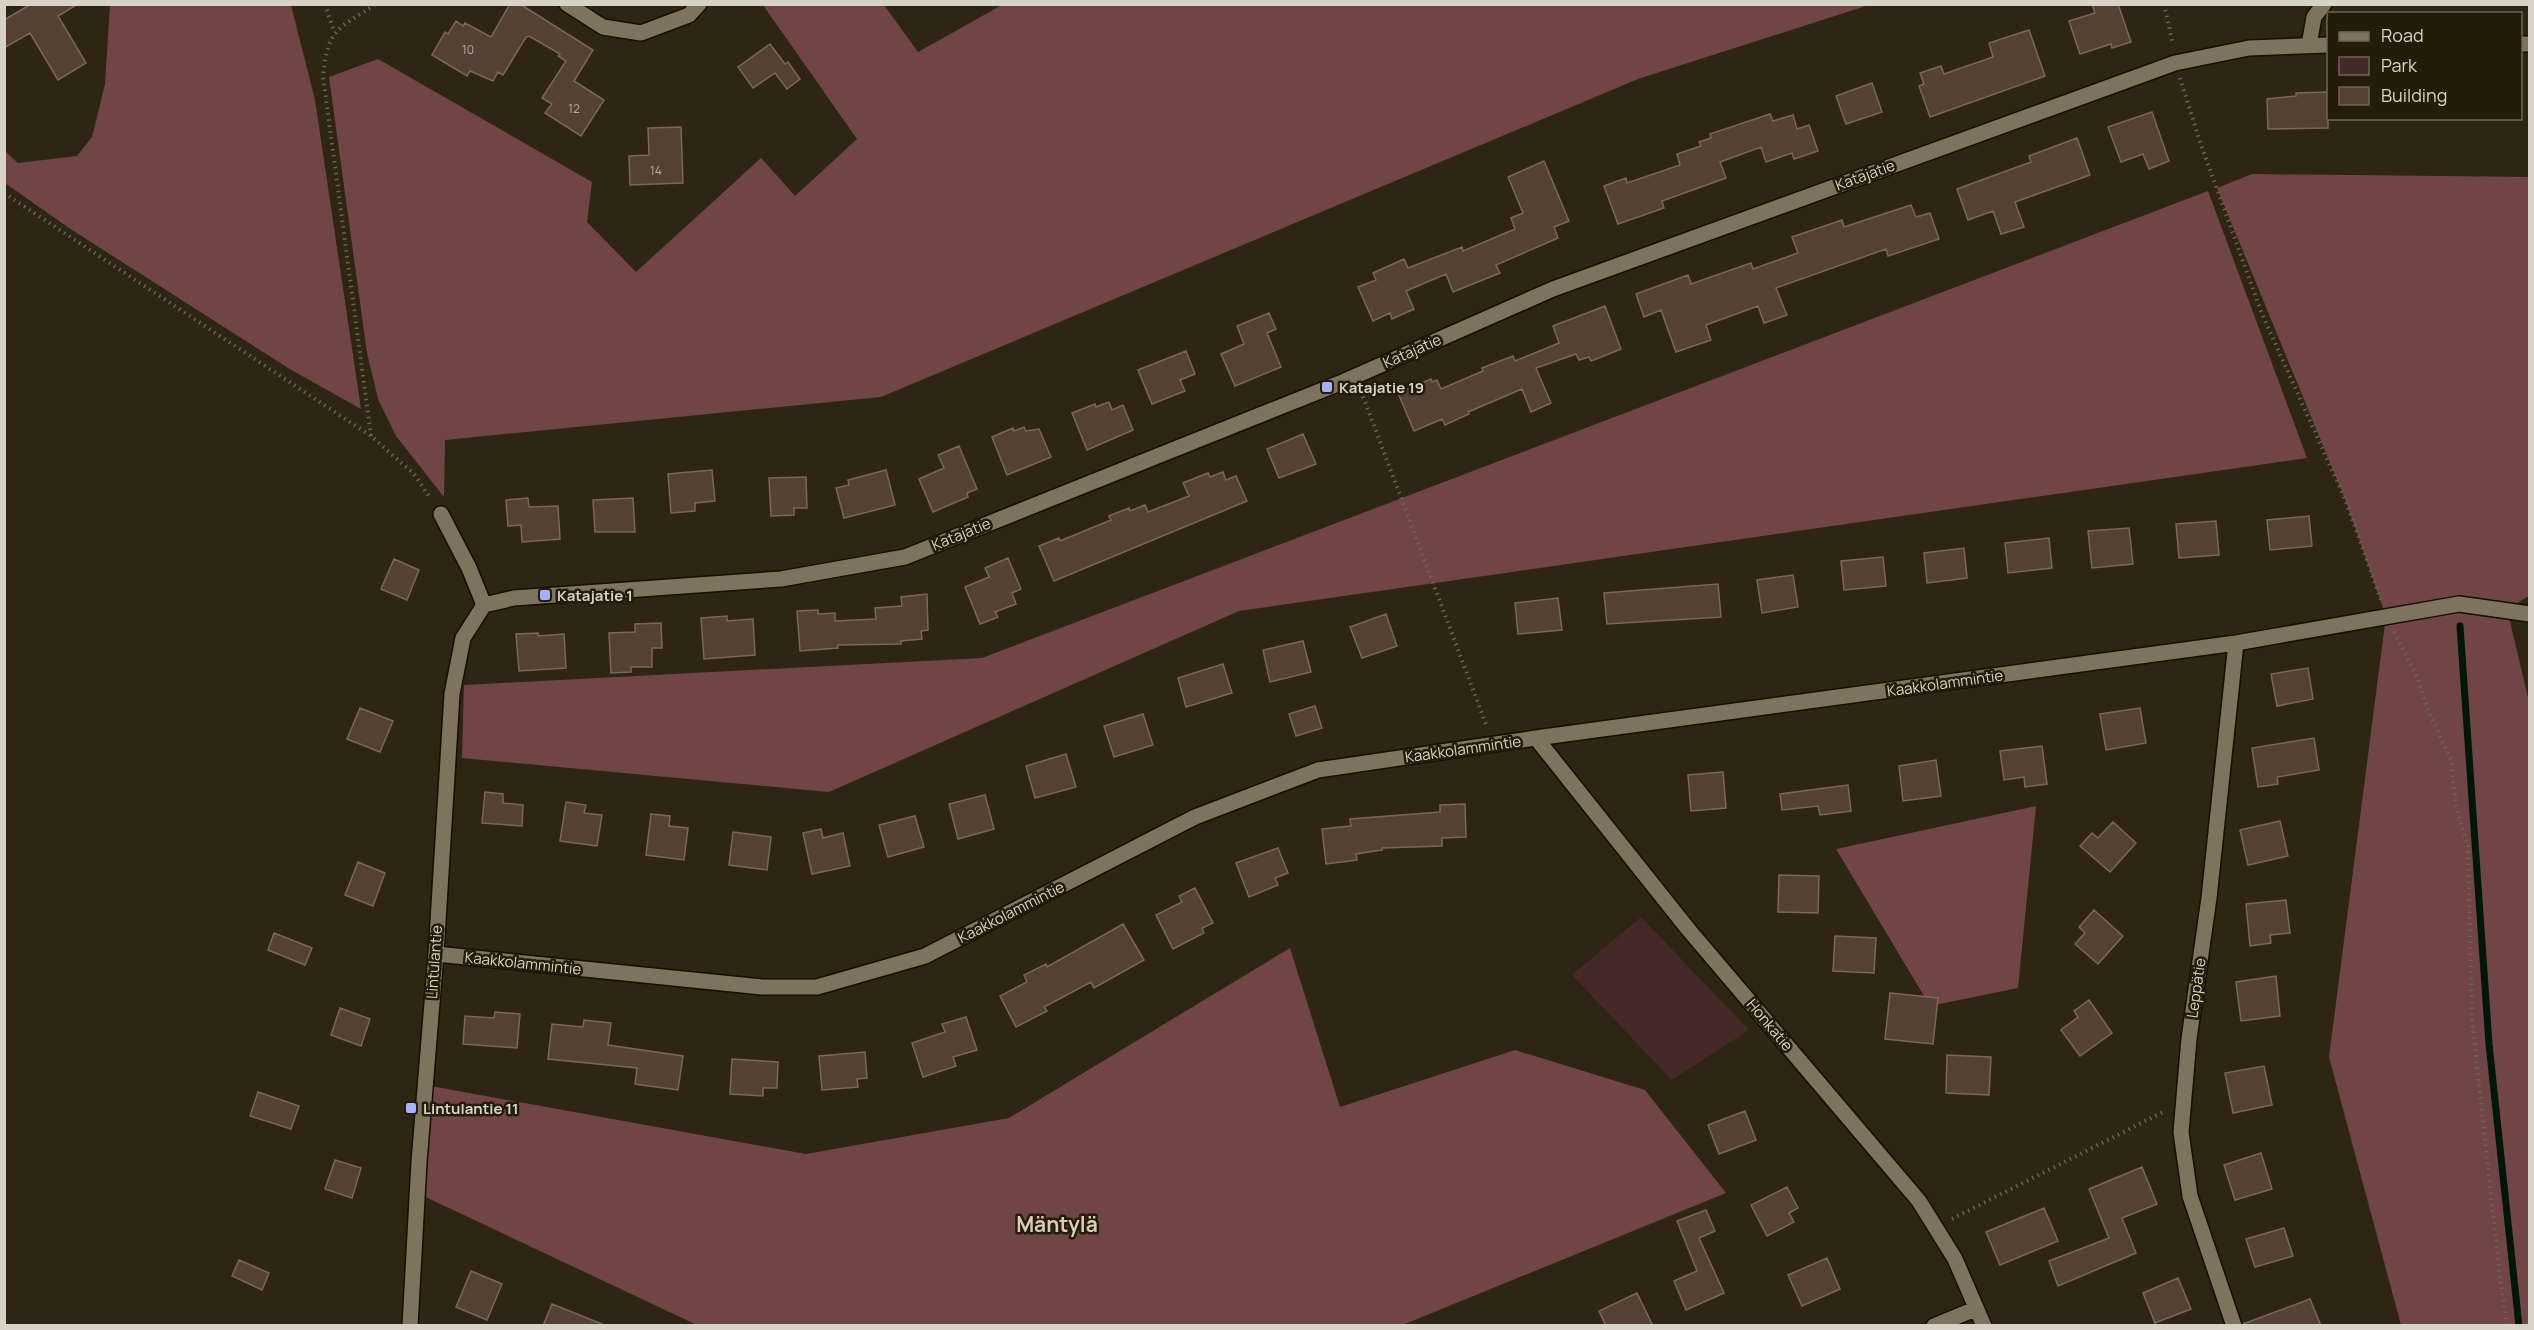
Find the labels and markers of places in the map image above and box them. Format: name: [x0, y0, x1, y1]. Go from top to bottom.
place label: Katajatie 19: [1339, 377, 1424, 398]
marker: Katajatie 19: [1320, 380, 1334, 394]
place label: Katajatie 1: [557, 585, 633, 606]
marker: Katajatie 1: [538, 588, 552, 602]
place label: Lintulantie 11: [423, 1098, 519, 1119]
marker: Lintulantie 11: [404, 1101, 418, 1115]

